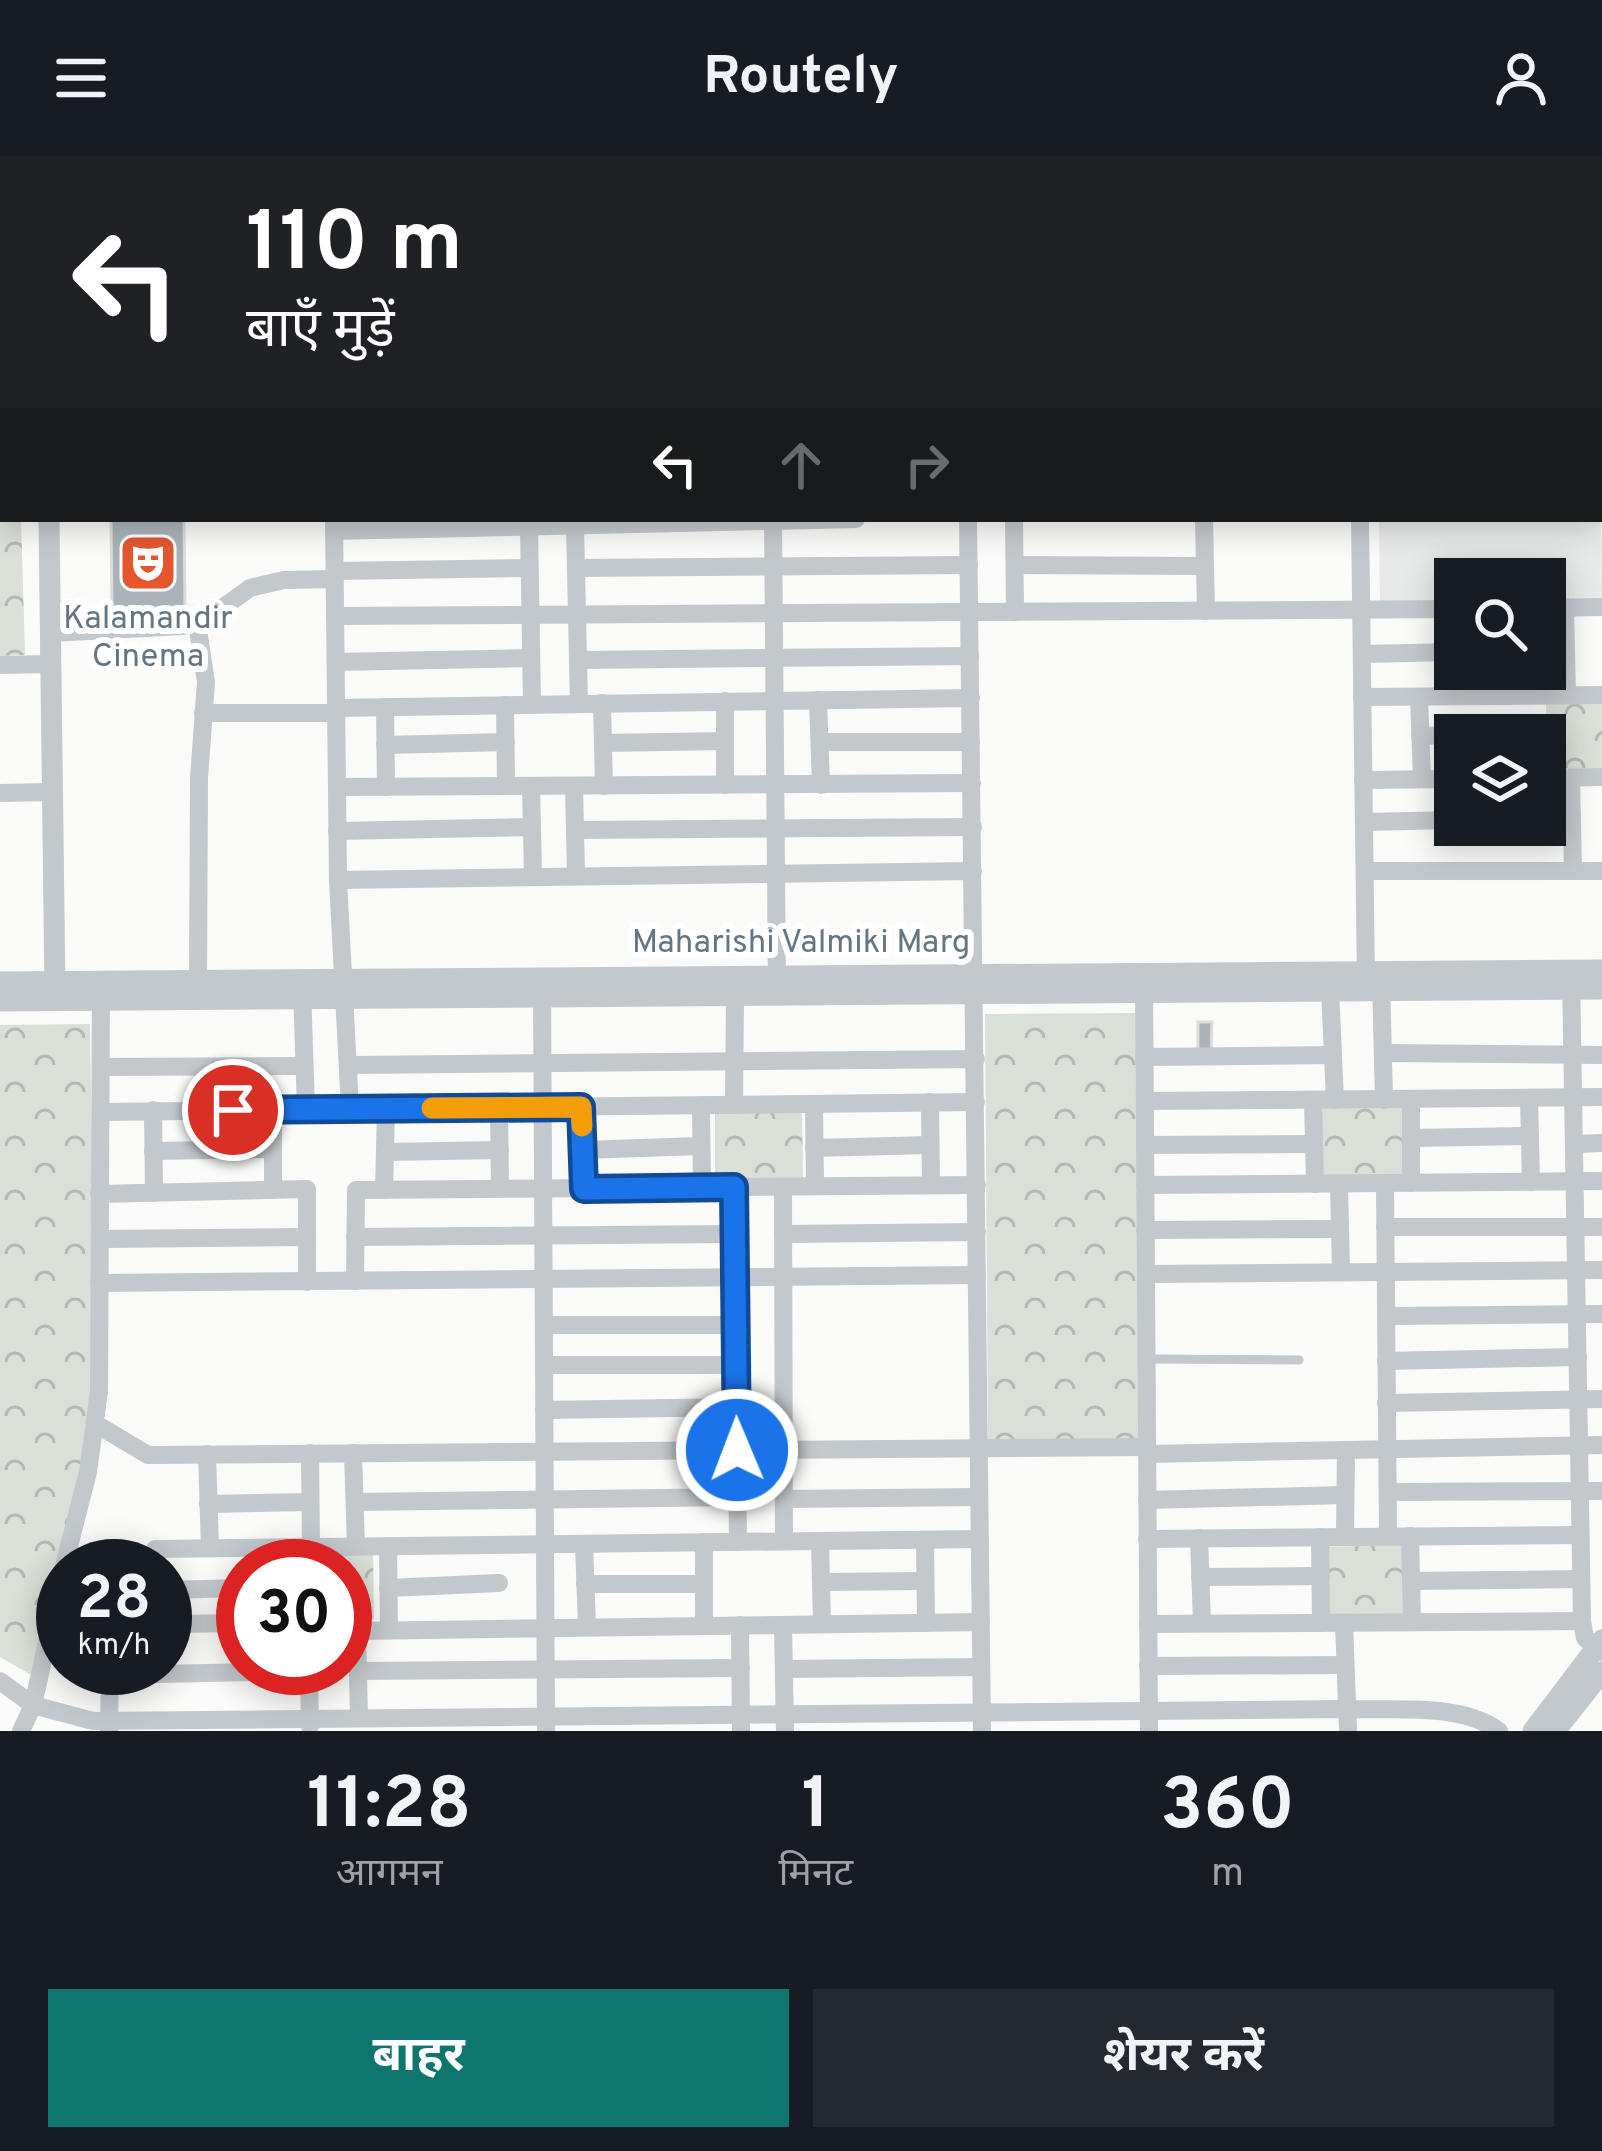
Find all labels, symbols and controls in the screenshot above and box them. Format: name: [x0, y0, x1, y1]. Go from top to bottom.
text: Routely: [703, 44, 899, 113]
icon: menu: [48, 45, 114, 111]
icon: person: [1488, 45, 1554, 111]
text: 110 m: [246, 194, 463, 300]
icon: left: [48, 204, 204, 360]
text: बाएँ मुड़ें: [246, 298, 395, 367]
icon: left: [642, 432, 708, 498]
icon: ahead: [768, 432, 834, 498]
icon: right: [894, 432, 960, 498]
theatre icon: Kalamandir Cinema: [117, 532, 179, 594]
map controls: [1434, 558, 1566, 846]
button: search: [1434, 558, 1566, 690]
place label: Kalamandir Cinema: [63, 599, 233, 679]
button: layers: [1434, 714, 1566, 846]
street label: Maharishi Valmiki Marg: [632, 923, 970, 965]
pin: [182, 1059, 284, 1161]
icon: arrive: [200, 1077, 266, 1143]
position arrow: [674, 1387, 800, 1513]
speed limit sign: 30: [216, 1539, 372, 1695]
text: 28: [77, 1564, 151, 1640]
text: km/h: [78, 1628, 150, 1665]
text: 11:28: [307, 1762, 471, 1854]
text: 1: [801, 1762, 830, 1854]
text: 360: [1160, 1763, 1295, 1855]
text: आगमन: [336, 1851, 443, 1900]
text: मिनट: [778, 1851, 853, 1900]
text: m: [1211, 1851, 1244, 1900]
button: बाहर: [48, 1989, 789, 2127]
button: शेयर करें: [813, 1989, 1554, 2127]

